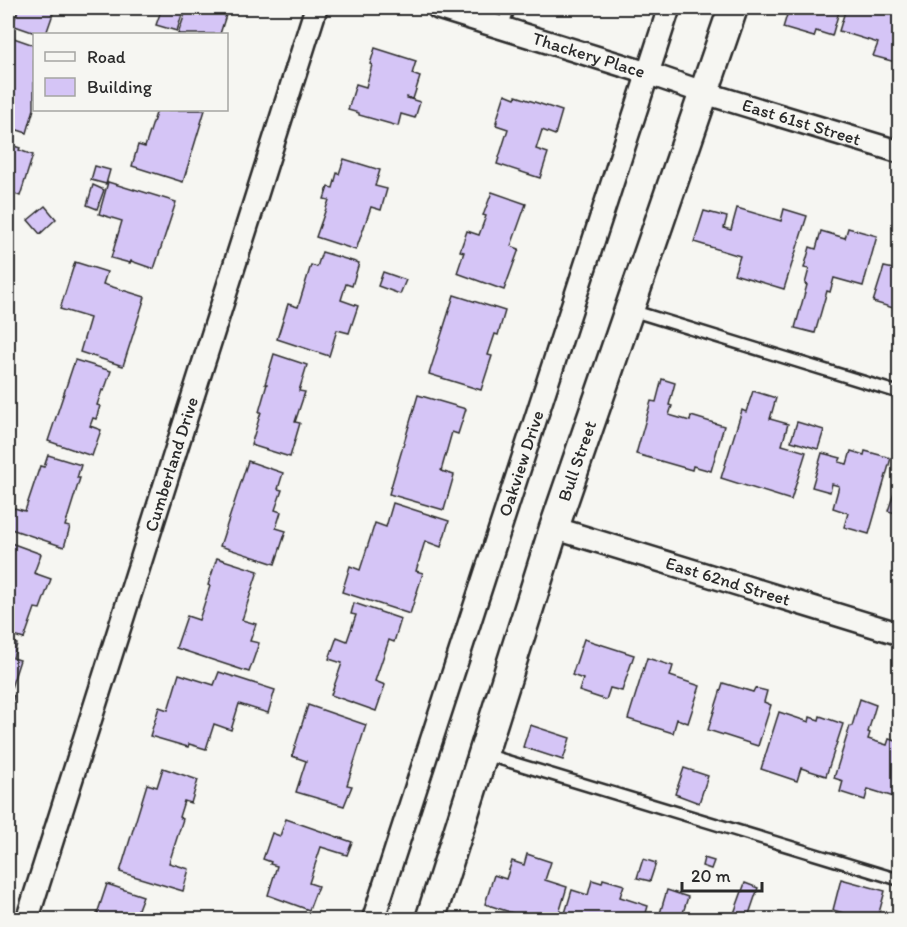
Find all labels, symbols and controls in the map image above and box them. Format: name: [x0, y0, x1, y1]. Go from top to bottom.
street label: Thackery Place: [530, 27, 648, 83]
legend: [33, 33, 228, 111]
text: Road: [87, 46, 126, 68]
text: Building: [87, 76, 153, 98]
street label: East 61st Street: [739, 94, 864, 151]
street label: Cumberland Drive: [140, 394, 203, 534]
street label: Oakview Drive: [494, 408, 549, 519]
street label: Bull Street: [553, 418, 601, 504]
street label: East 62nd Street: [663, 552, 793, 611]
scale bar: [682, 855, 762, 893]
text: 20 m: [691, 865, 731, 887]

